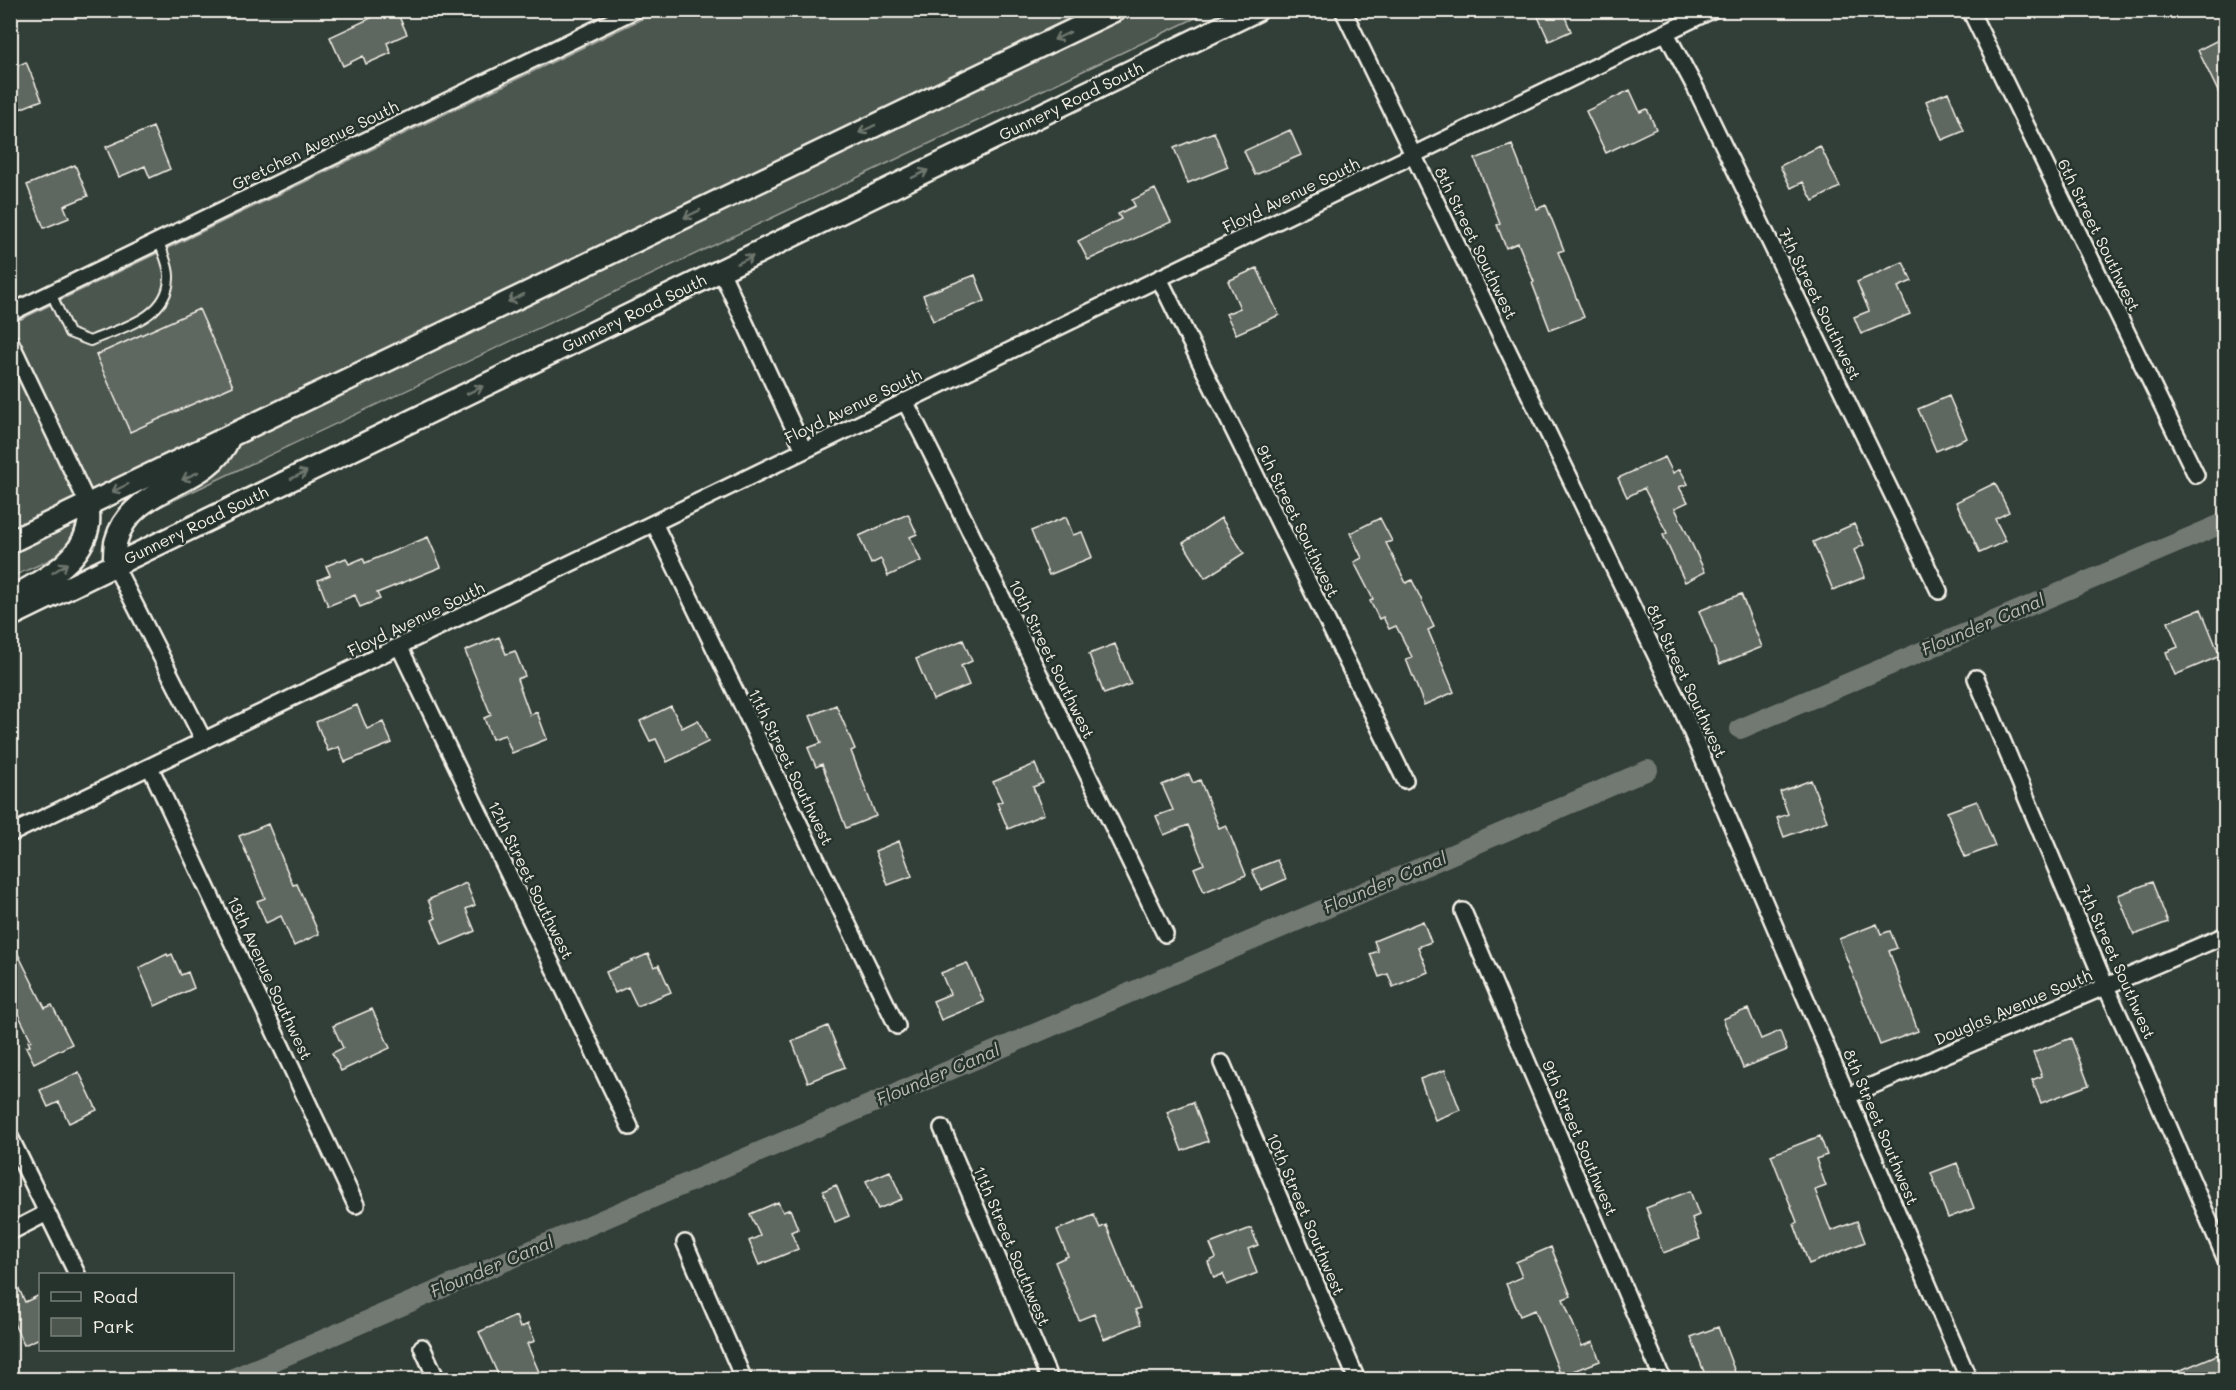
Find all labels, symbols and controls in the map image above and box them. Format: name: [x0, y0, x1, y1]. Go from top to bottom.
one-way arrow: [1054, 30, 1072, 42]
street label: Gunnery Road South: [995, 56, 1146, 145]
street label: Gretchen Avenue South: [228, 95, 402, 194]
one-way arrow: [859, 124, 877, 136]
street label: Floyd Avenue South: [1219, 152, 1363, 237]
street label: 6th Street Southwest: [2053, 155, 2146, 315]
street label: 8th Street Southwest: [1430, 163, 1523, 323]
one-way arrow: [911, 168, 929, 180]
one-way arrow: [683, 209, 701, 220]
street label: 7th Street Southwest: [1775, 224, 1866, 383]
one-way arrow: [736, 253, 754, 265]
street label: Gunnery Road South: [558, 268, 709, 357]
one-way arrow: [507, 293, 525, 305]
street label: Floyd Avenue South: [781, 363, 925, 448]
one-way arrow: [465, 384, 483, 396]
street label: 9th Street Southwest: [1252, 441, 1345, 600]
one-way arrow: [290, 469, 308, 480]
one-way arrow: [182, 471, 200, 482]
street label: Gunnery Road South: [120, 480, 271, 569]
one-way arrow: [112, 483, 130, 495]
one-way arrow: [51, 561, 68, 573]
street label: Floyd Avenue South: [344, 576, 488, 661]
street label: 10th Street Southwest: [1005, 576, 1100, 742]
water label: Flounder Canal: [1917, 587, 2049, 661]
street label: 8th Street Southwest: [1643, 601, 1732, 761]
street label: 11th Street Southwest: [744, 685, 839, 849]
street label: 12th Street Southwest: [484, 797, 579, 962]
water label: Flounder Canal: [1319, 845, 1451, 919]
street label: 7th Street Southwest: [2074, 881, 2161, 1042]
street label: 13th Avenue Southwest: [223, 892, 318, 1063]
street label: Douglas Avenue South: [1931, 964, 2095, 1049]
water label: Flounder Canal: [872, 1037, 1004, 1111]
street label: 8th Street Southwest: [1839, 1046, 1924, 1208]
street label: 9th Street Southwest: [1538, 1057, 1623, 1219]
street label: 10th Street Southwest: [1263, 1129, 1350, 1298]
street label: 11th Street Southwest: [969, 1163, 1056, 1329]
water label: Flounder Canal: [426, 1229, 558, 1303]
legend: [39, 1273, 234, 1351]
text: Road: [93, 1284, 138, 1308]
text: Park: [93, 1314, 134, 1338]

